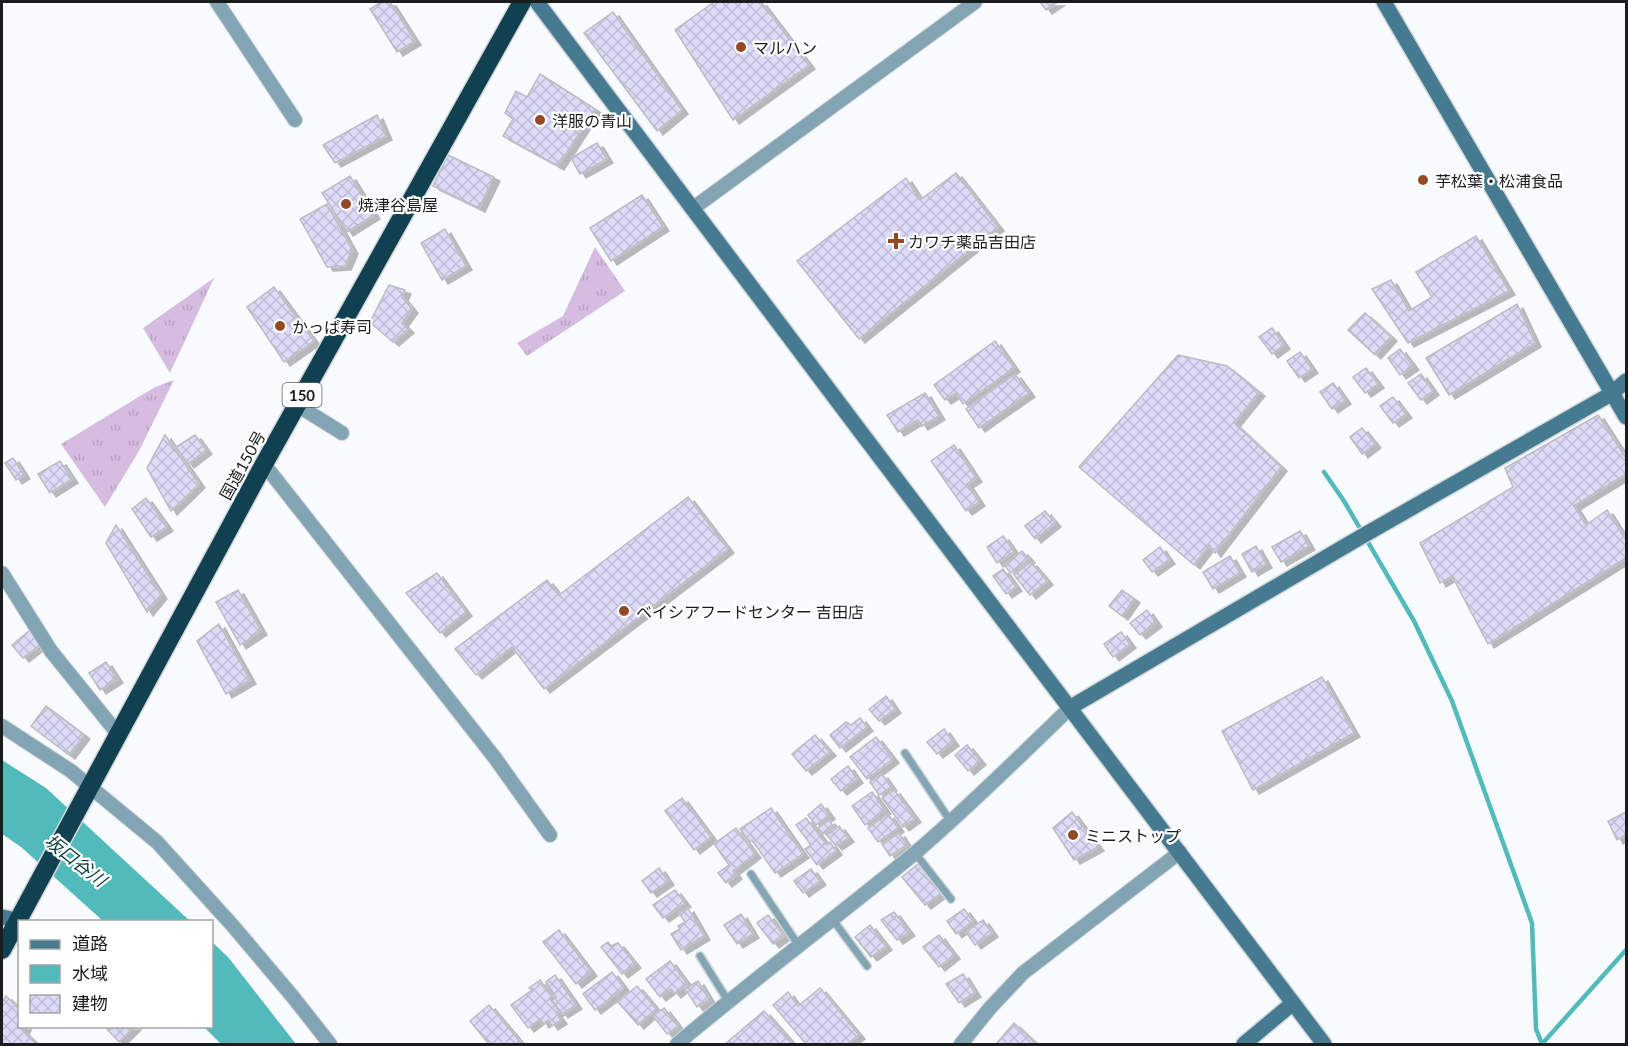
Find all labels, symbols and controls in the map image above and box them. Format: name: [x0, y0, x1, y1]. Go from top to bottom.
place label: マルハン: [753, 38, 817, 57]
marker: マルハン: [734, 40, 748, 54]
place label: 洋服の青山: [552, 111, 632, 130]
marker: 洋服の青山: [533, 113, 547, 127]
place label: 芋松葉・松浦食品: [1435, 171, 1563, 190]
marker: 芋松葉・松浦食品: [1416, 173, 1430, 187]
place label: 焼津谷島屋: [358, 195, 438, 214]
marker: 焼津谷島屋: [339, 197, 353, 211]
place label: カワチ薬品吉田店: [908, 232, 1036, 251]
marker: カワチ薬品吉田店: [889, 234, 903, 248]
place label: かっぱ寿司: [292, 317, 372, 336]
marker: かっぱ寿司: [273, 319, 287, 333]
road number: 150: [282, 383, 322, 407]
street label: 国道150号: [215, 427, 269, 503]
place label: ベイシアフードセンター 吉田店: [636, 602, 864, 621]
marker: ベイシアフードセンター 吉田店: [617, 604, 631, 618]
place label: ミニストップ: [1085, 826, 1181, 845]
marker: ミニストップ: [1066, 828, 1080, 842]
water label: 坂口谷川: [41, 829, 113, 892]
legend: [18, 920, 213, 1028]
text: 道路: [72, 932, 108, 954]
text: 水域: [72, 962, 108, 984]
text: 建物: [72, 992, 108, 1014]

